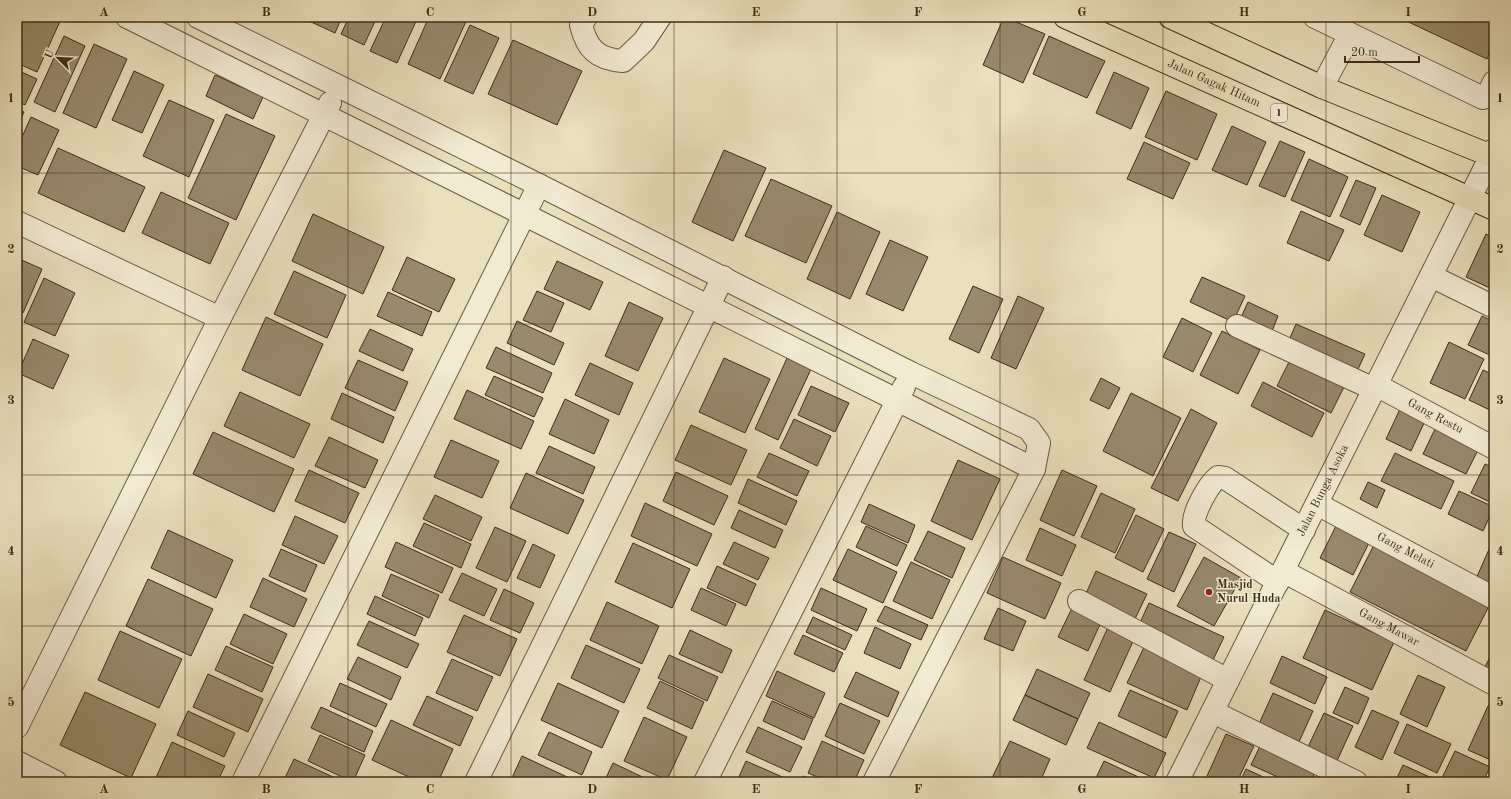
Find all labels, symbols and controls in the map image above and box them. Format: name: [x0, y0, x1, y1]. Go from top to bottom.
text: A: [99, 6, 109, 19]
text: B: [261, 6, 271, 19]
text: C: [426, 6, 434, 19]
text: D: [587, 6, 597, 19]
text: E: [752, 6, 761, 19]
text: F: [914, 6, 923, 19]
text: G: [1077, 6, 1087, 19]
text: H: [1239, 6, 1250, 19]
text: I: [1405, 6, 1411, 19]
north arrow: [38, 38, 78, 78]
scale bar: [1345, 38, 1419, 64]
text: 20 m: [1351, 47, 1378, 59]
text: U: [43, 48, 57, 61]
street label: Jalan Gagak Hitam: [1165, 58, 1263, 110]
text: 1: [7, 92, 15, 105]
text: 1: [1496, 92, 1504, 105]
road number: 1: [1271, 104, 1287, 122]
text: 2: [7, 243, 15, 256]
text: 2: [1496, 243, 1504, 256]
text: 3: [7, 394, 15, 407]
text: 3: [1496, 394, 1504, 407]
street label: Gang Restu: [1405, 397, 1465, 436]
street label: Jalan Bunga Asoka: [1295, 443, 1351, 538]
street label: Gang Melati: [1375, 531, 1436, 571]
text: 4: [7, 545, 15, 558]
text: 4: [1496, 545, 1504, 558]
place label: Masjid Nurul Huda: [1217, 579, 1281, 605]
marker: Masjid Nurul Huda: [1204, 587, 1214, 597]
street label: Gang Mawar: [1357, 607, 1421, 649]
text: 5: [7, 696, 15, 709]
text: 5: [1496, 696, 1504, 709]
text: A: [99, 783, 109, 796]
text: B: [261, 783, 271, 796]
text: C: [426, 783, 434, 796]
text: D: [587, 783, 597, 796]
text: E: [752, 783, 761, 796]
text: F: [914, 783, 923, 796]
text: G: [1077, 783, 1087, 796]
text: H: [1239, 783, 1250, 796]
text: I: [1405, 783, 1411, 796]

